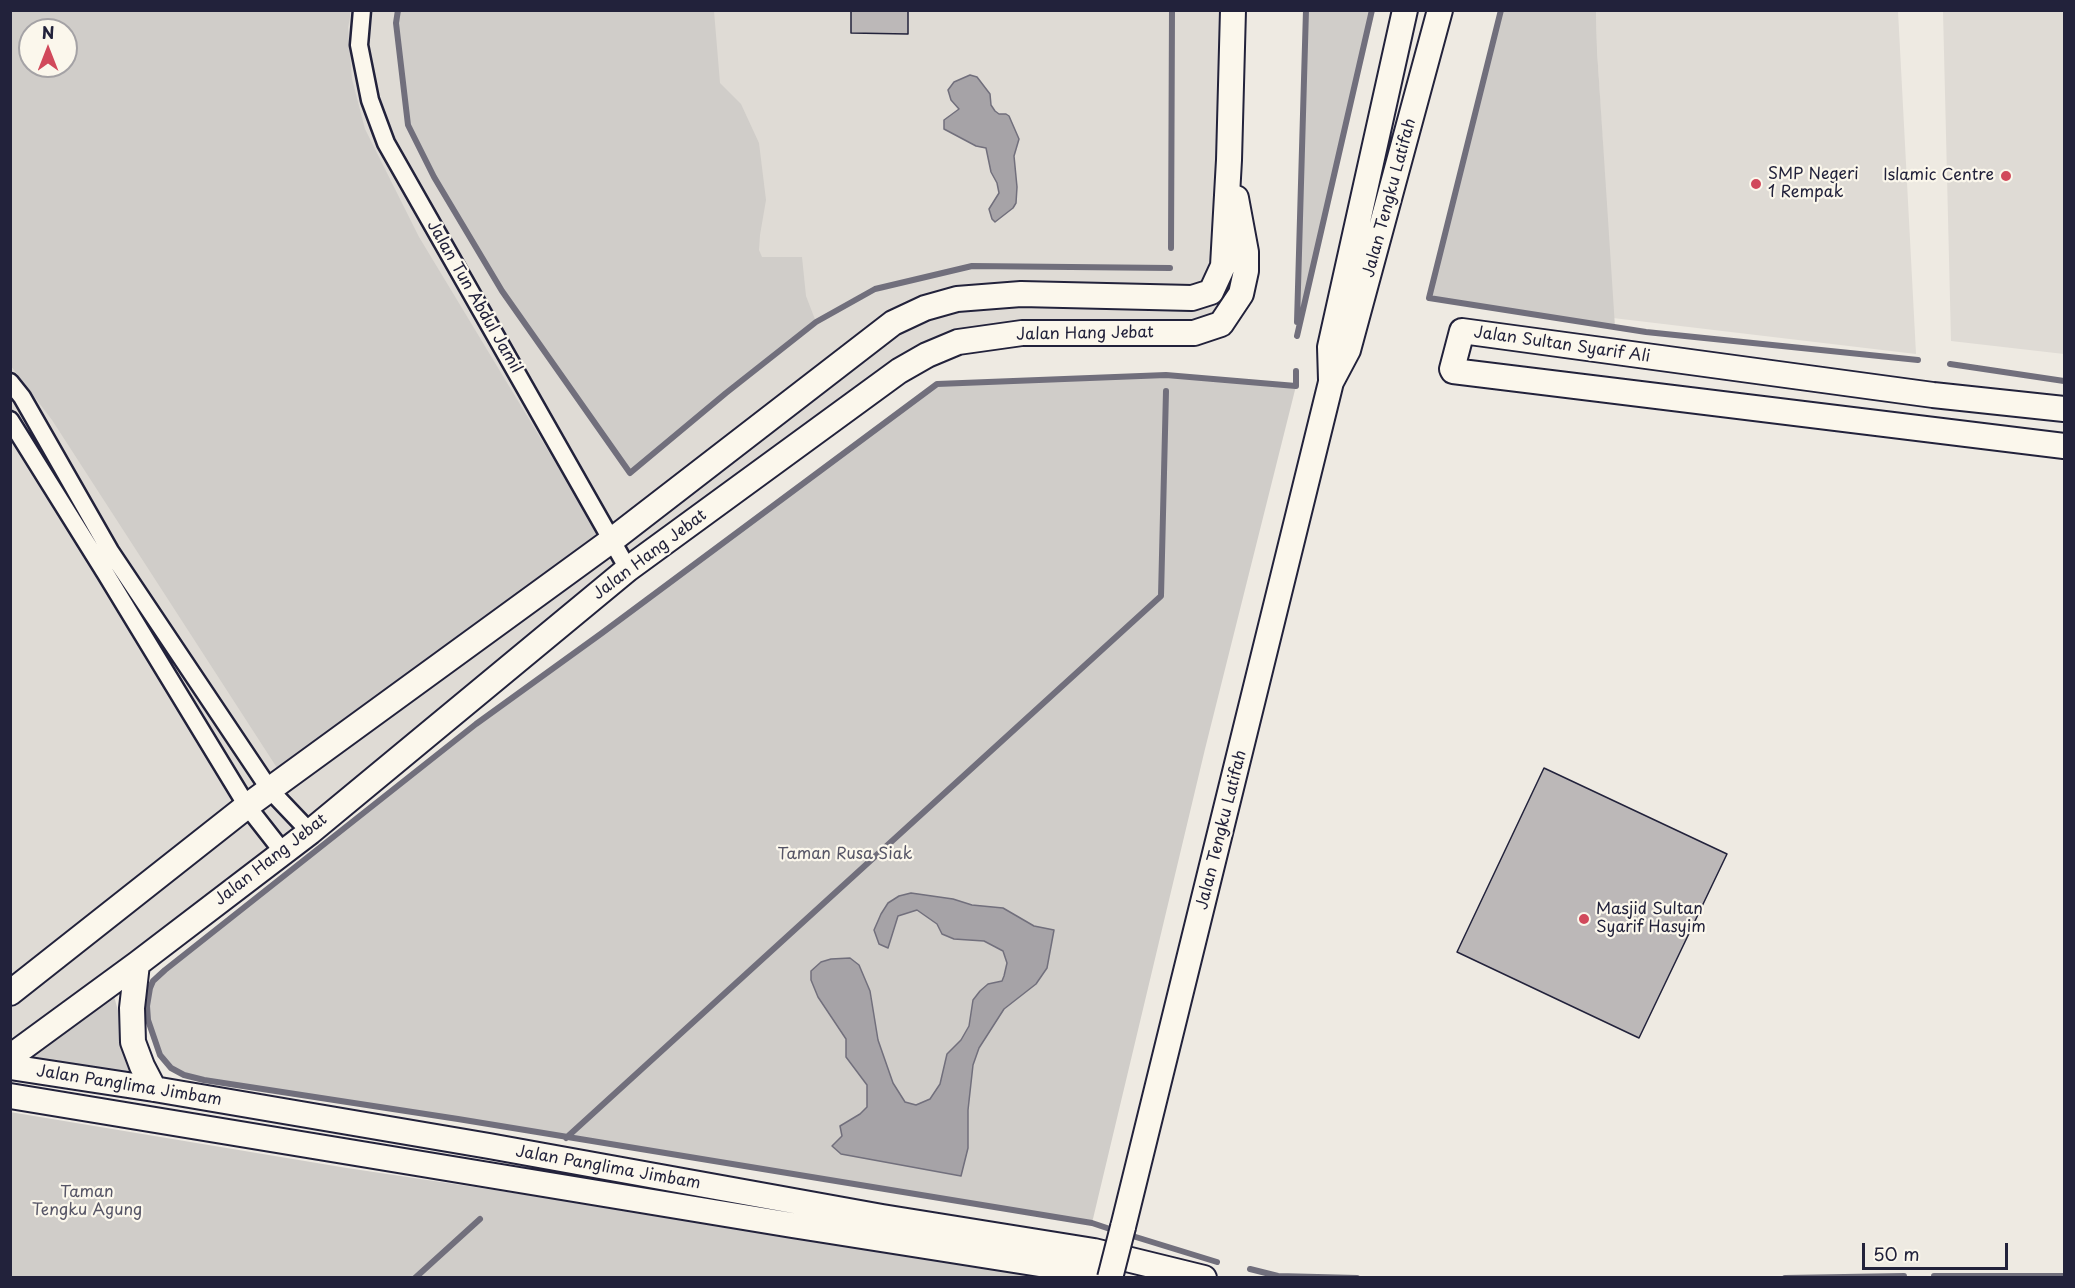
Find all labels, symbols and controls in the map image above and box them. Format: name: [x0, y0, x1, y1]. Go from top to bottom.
north arrow: [18, 18, 78, 78]
text: N: [42, 20, 54, 44]
street label: Jalan Tengku Latifah: [1360, 116, 1420, 280]
place label: SMP Negeri 1 Rempak: [1768, 165, 1859, 203]
place label: Islamic Centre: [1883, 166, 1994, 186]
marker: Islamic Centre: [1999, 169, 2013, 183]
marker: SMP Negeri 1 Rempak: [1749, 177, 1763, 191]
street label: Jalan Tun Abdul Jamil: [422, 217, 526, 377]
street label: Jalan Hang Jebat: [1016, 323, 1154, 345]
street label: Jalan Sultan Syarif Ali: [1473, 323, 1651, 367]
street label: Jalan Hang Jebat: [589, 506, 711, 604]
street label: Jalan Tengku Latifah: [1193, 748, 1251, 912]
street label: Jalan Hang Jebat: [211, 810, 331, 910]
park label: Taman Rusa Siak: [777, 845, 913, 865]
place label: Masjid Sultan Syarif Hasyim: [1596, 900, 1706, 938]
marker: Masjid Sultan Syarif Hasyim: [1577, 912, 1591, 926]
street label: Jalan Panglima Jimbam: [35, 1062, 223, 1110]
street label: Jalan Panglima Jimbam: [514, 1142, 702, 1194]
park label: Taman Tengku Agung: [32, 1183, 142, 1221]
scale bar: [1865, 1231, 2010, 1269]
text: 50 m: [1873, 1240, 1920, 1267]

